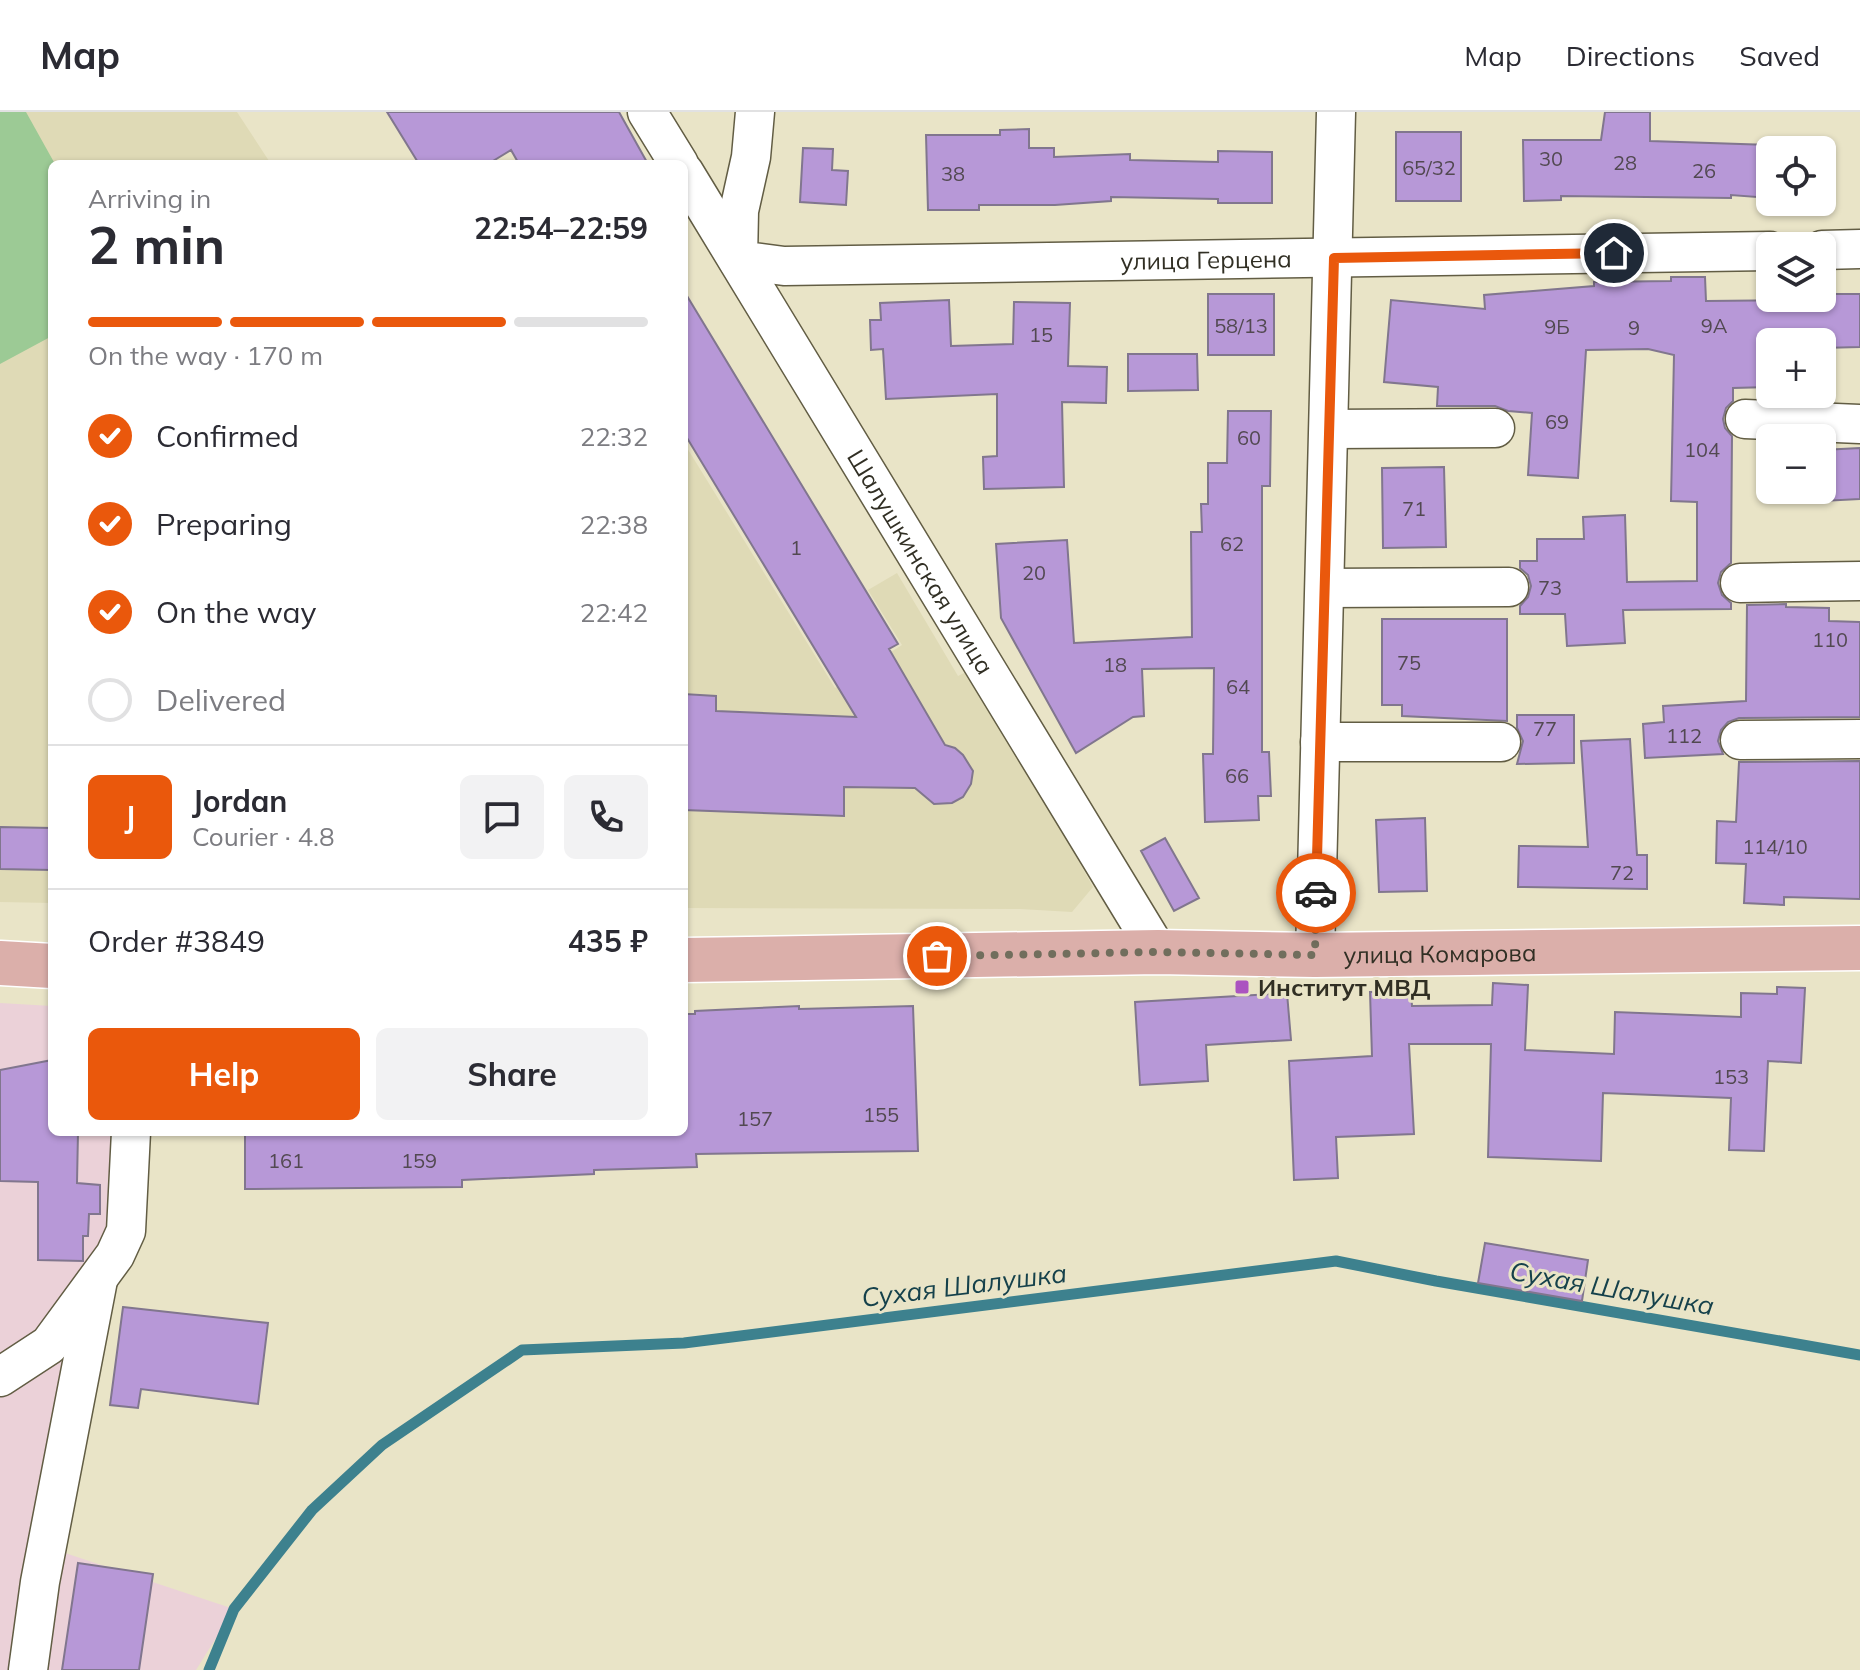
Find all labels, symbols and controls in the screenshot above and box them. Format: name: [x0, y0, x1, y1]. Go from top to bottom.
text: Map: [40, 31, 120, 79]
text: Map: [1464, 38, 1522, 73]
text: Directions: [1566, 38, 1695, 73]
text: Saved: [1739, 38, 1820, 73]
map controls: [1756, 136, 1836, 504]
button: locate: [1756, 136, 1836, 216]
house number: 30: [1539, 146, 1563, 171]
house number: 28: [1613, 150, 1637, 175]
house number: 65/32: [1402, 155, 1456, 180]
house number: 26: [1692, 158, 1716, 183]
house number: 38: [941, 161, 965, 186]
text: Arriving in: [88, 182, 211, 215]
text: 22:54–22:59: [474, 209, 648, 247]
text: 2 min: [88, 212, 225, 277]
pin: [1580, 219, 1648, 287]
icon: home: [1592, 231, 1636, 275]
button: layers: [1756, 232, 1836, 312]
street label: улица Герцена: [1120, 243, 1292, 276]
house number: 58/13: [1214, 313, 1268, 338]
house number: 9А: [1701, 313, 1728, 338]
house number: 9Б: [1544, 314, 1570, 339]
house number: 9: [1628, 315, 1640, 340]
house number: 15: [1029, 322, 1053, 347]
button: +: [1756, 328, 1836, 408]
text: On the way · 170 m: [88, 339, 323, 372]
house number: 69: [1545, 409, 1569, 434]
icon: check: [88, 414, 132, 458]
text: Confirmed: [156, 417, 299, 455]
text: 22:32: [580, 420, 648, 453]
button: −: [1756, 424, 1836, 504]
house number: 60: [1237, 425, 1261, 450]
house number: 104: [1684, 437, 1720, 462]
street label: Шалушкинская улица: [841, 444, 1001, 680]
house number: 71: [1402, 496, 1426, 521]
icon: check: [88, 502, 132, 546]
text: Preparing: [156, 505, 292, 543]
text: 22:38: [580, 508, 648, 541]
house number: 62: [1220, 531, 1244, 556]
house number: 1: [790, 535, 802, 560]
house number: 20: [1022, 560, 1046, 585]
house number: 73: [1538, 575, 1562, 600]
icon: check: [88, 590, 132, 634]
text: On the way: [156, 593, 316, 631]
text: 22:42: [580, 596, 648, 629]
house number: 110: [1812, 627, 1848, 652]
house number: 75: [1397, 650, 1421, 675]
house number: 18: [1103, 652, 1127, 677]
house number: 64: [1226, 674, 1250, 699]
text: Delivered: [156, 681, 286, 719]
house number: 77: [1533, 716, 1557, 741]
house number: 112: [1666, 723, 1702, 748]
house number: 66: [1225, 763, 1249, 788]
button: chat: [460, 775, 544, 859]
button: phone: [564, 775, 648, 859]
text: Jordan: [192, 782, 287, 820]
text: J: [125, 798, 135, 836]
text: Courier · 4.8: [192, 820, 335, 853]
house number: 114/10: [1742, 834, 1808, 859]
courier: [1276, 853, 1356, 933]
house number: 72: [1610, 860, 1634, 885]
icon: car: [1294, 871, 1338, 915]
text: Order #3849: [88, 922, 265, 960]
text: 435 ₽: [568, 922, 648, 960]
pin: [903, 922, 971, 990]
icon: bag: [915, 934, 959, 978]
street label: улица Комарова: [1343, 937, 1537, 970]
place label: Институт МВД: [1258, 972, 1431, 1002]
marker: Институт МВД: [1233, 978, 1251, 996]
button: Help: [88, 1028, 360, 1120]
button: Share: [376, 1028, 648, 1120]
house number: 153: [1713, 1064, 1749, 1089]
house number: 155: [863, 1102, 899, 1127]
house number: 157: [737, 1106, 773, 1131]
house number: 161: [268, 1148, 304, 1173]
house number: 159: [401, 1148, 437, 1173]
water label: Сухая Шалушка: [1507, 1254, 1717, 1322]
water label: Сухая Шалушка: [859, 1256, 1069, 1314]

